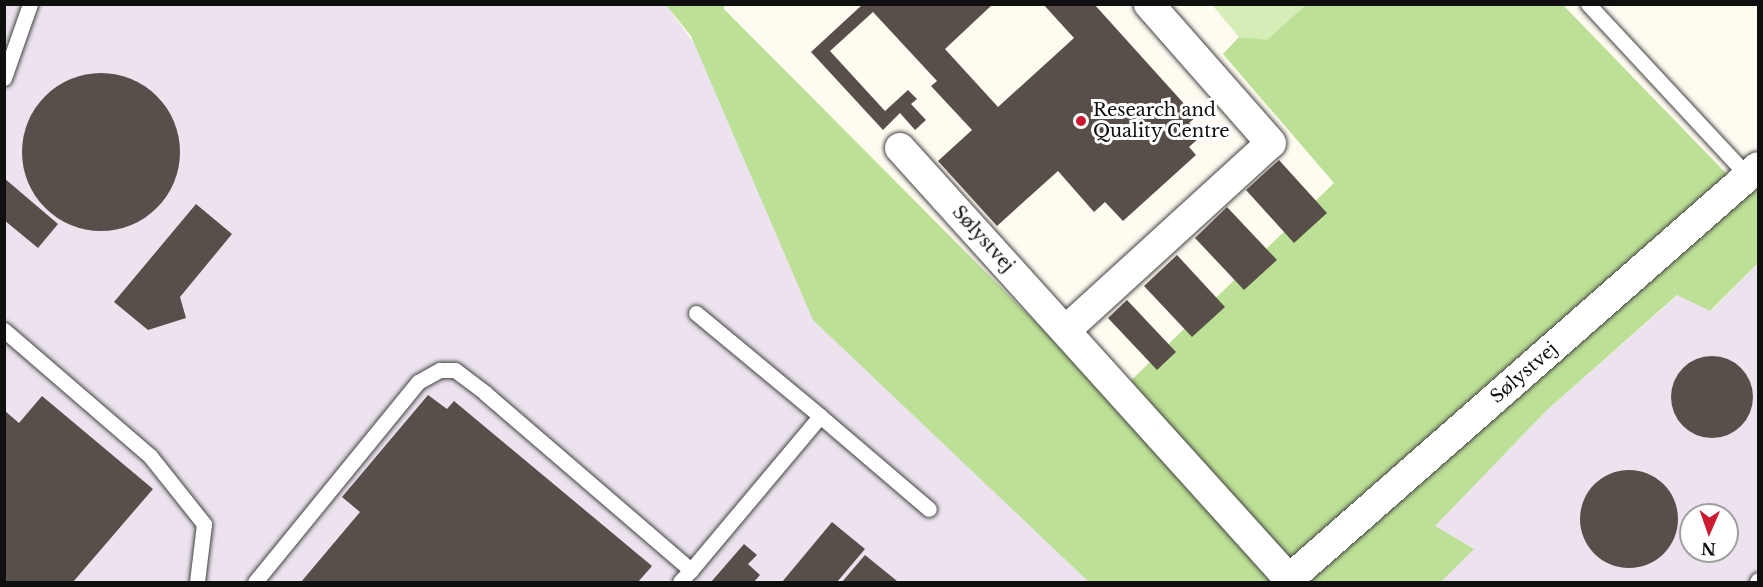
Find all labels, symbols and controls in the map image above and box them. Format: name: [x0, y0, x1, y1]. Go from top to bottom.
place label: Research and Quality Centre: [1093, 100, 1230, 142]
marker: Research and Quality Centre: [1074, 114, 1088, 128]
street label: Sølystvej: [948, 201, 1018, 277]
street label: Sølystvej: [1486, 338, 1562, 408]
north arrow: [1679, 503, 1739, 563]
text: N: [1701, 539, 1716, 559]

